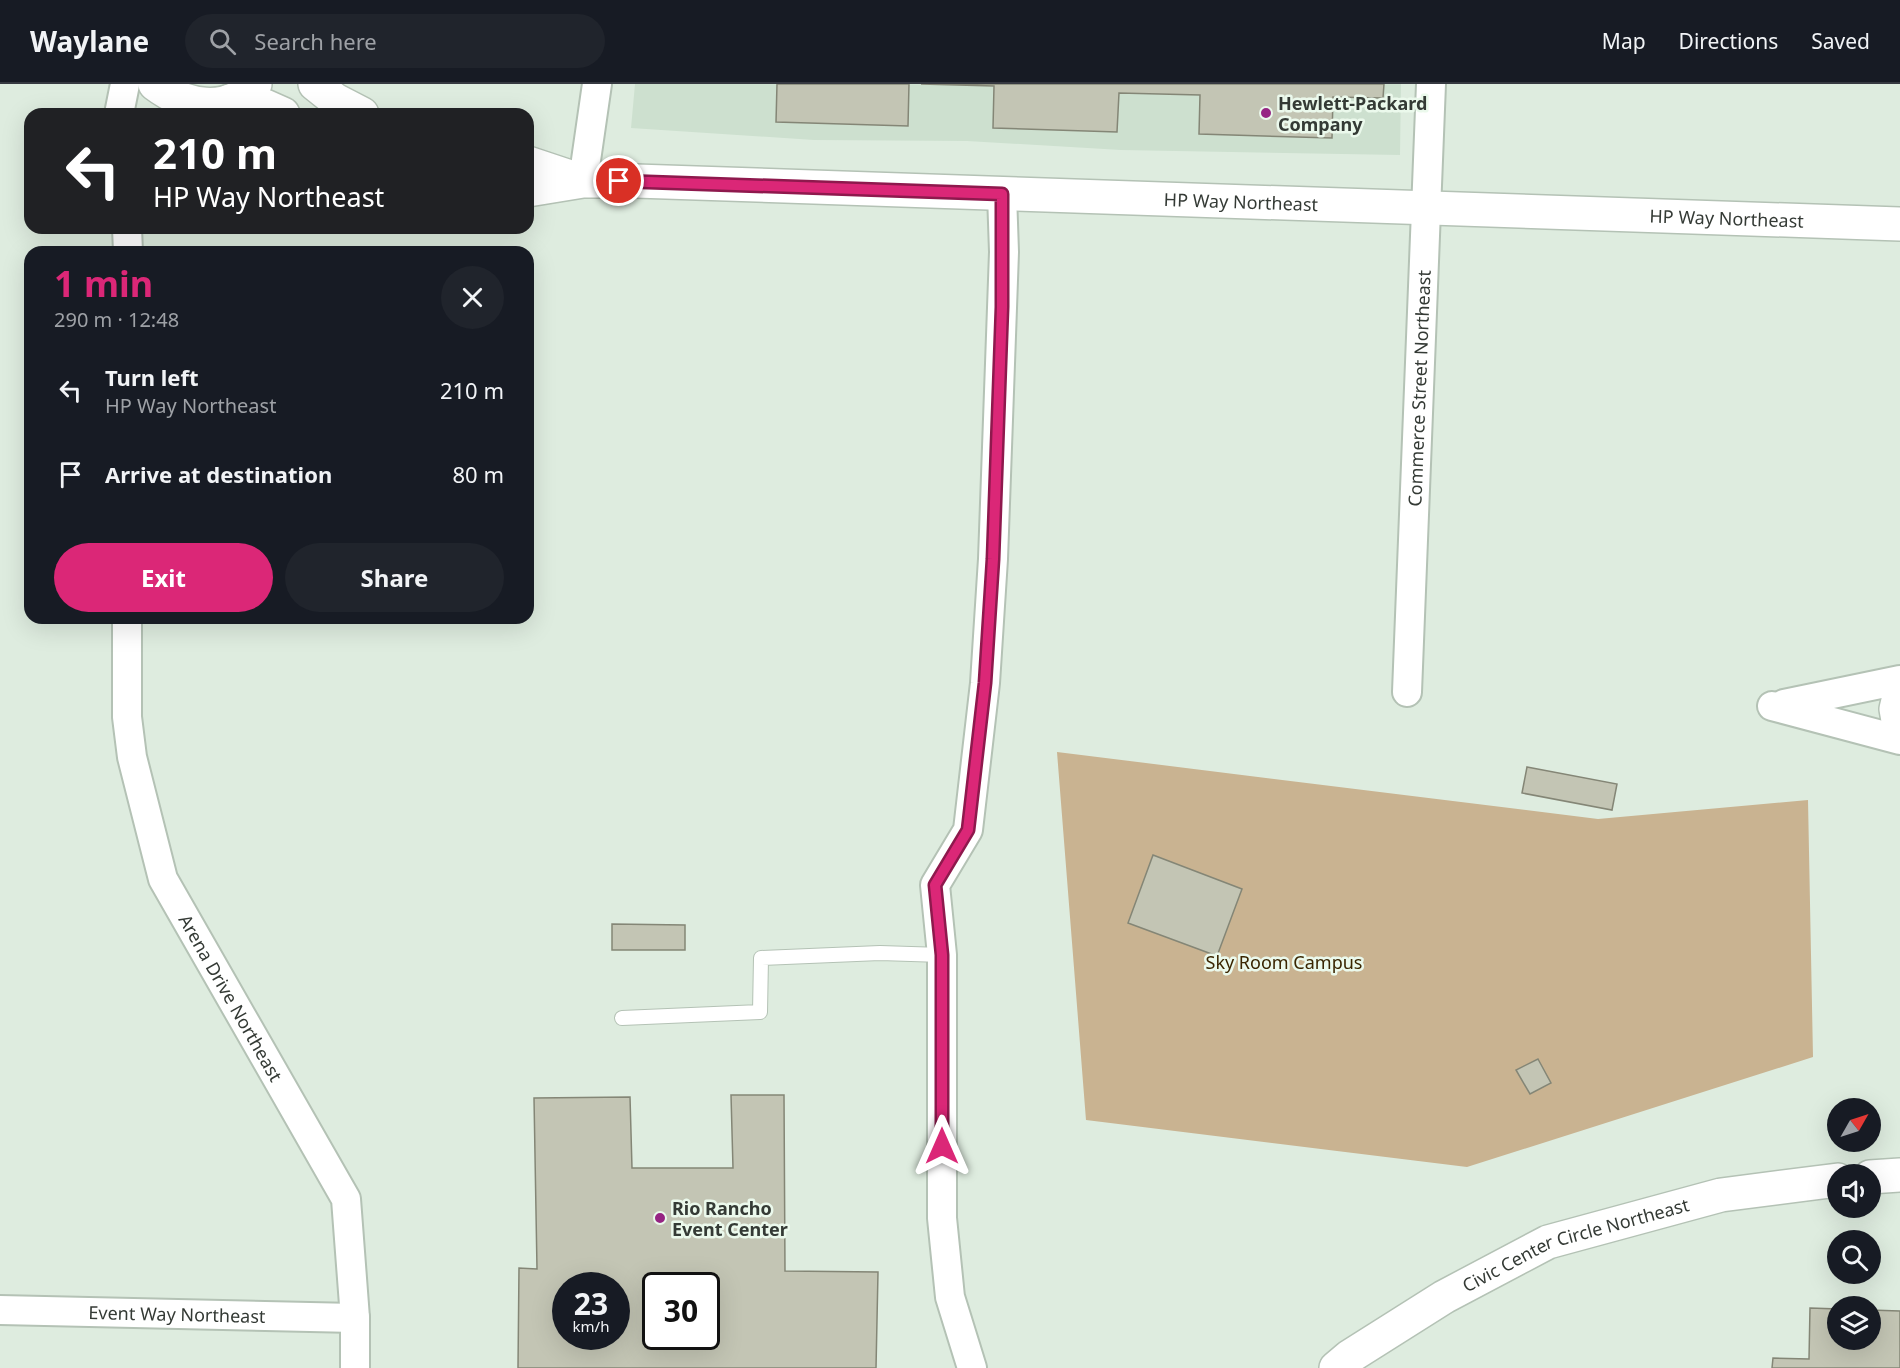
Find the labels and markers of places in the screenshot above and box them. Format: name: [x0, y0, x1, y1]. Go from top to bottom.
place label: Hewlett-Packard Company: [1278, 91, 1427, 136]
marker: Hewlett-Packard Company: [1259, 106, 1273, 120]
pin: [593, 155, 644, 206]
place label: Rio Rancho Event Center: [672, 1196, 788, 1241]
marker: Rio Rancho Event Center: [653, 1211, 667, 1225]

